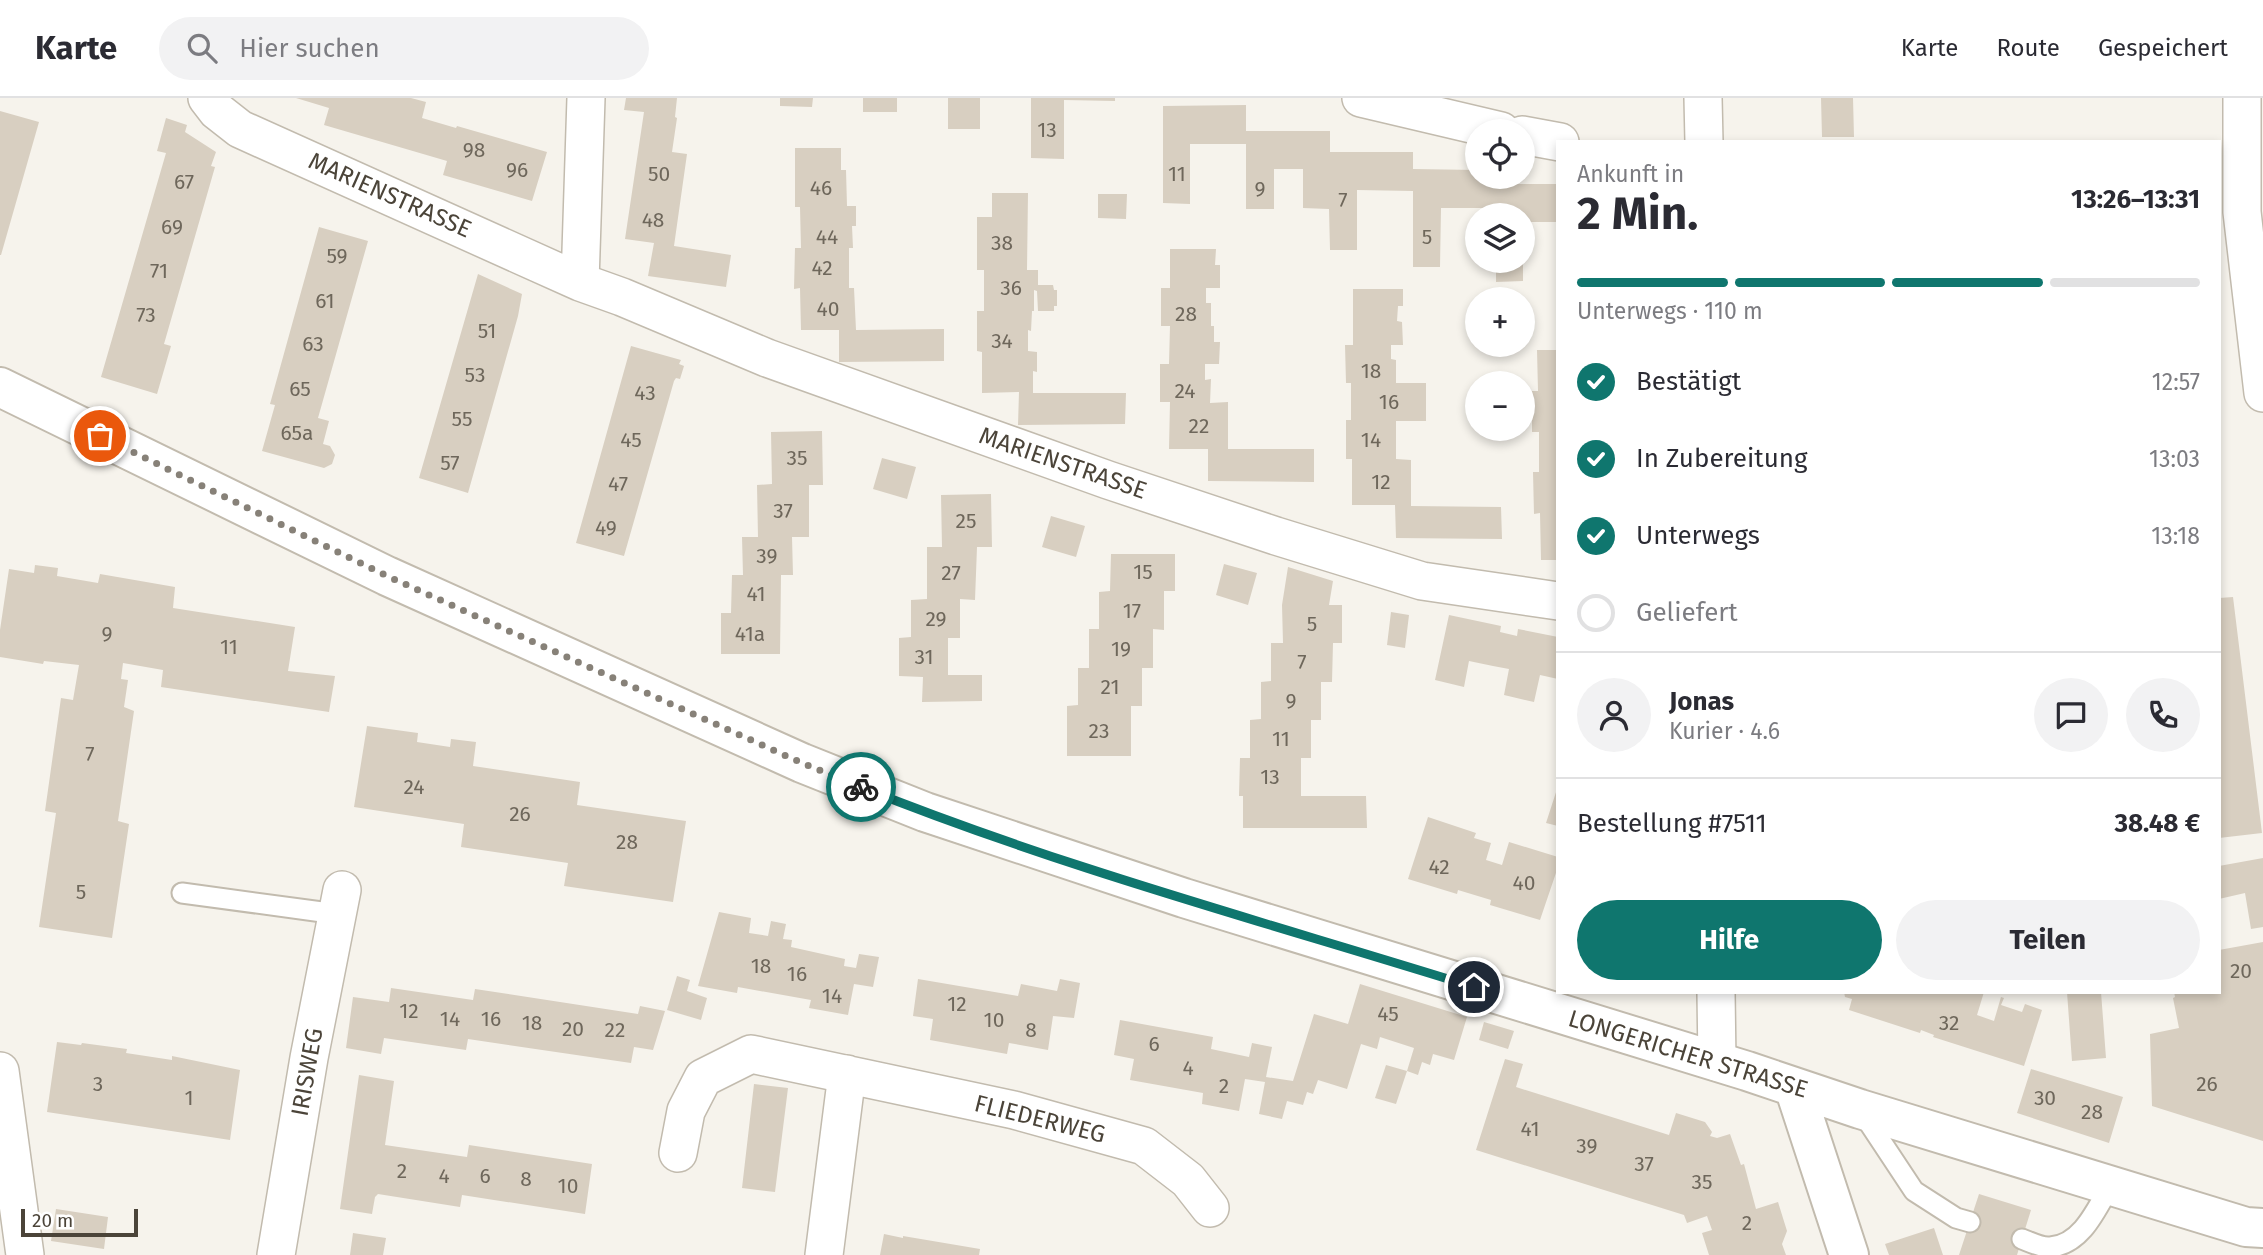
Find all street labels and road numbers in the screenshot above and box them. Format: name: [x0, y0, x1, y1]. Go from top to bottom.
street label: MARIENSTRASSE: [304, 147, 476, 243]
street label: MARIENSTRASSE: [976, 421, 1150, 505]
street label: LONGERICHER STRASSE: [1565, 1004, 1811, 1104]
street label: IRISWEG: [285, 1026, 329, 1118]
street label: FLIEDERWEG: [972, 1089, 1108, 1149]

